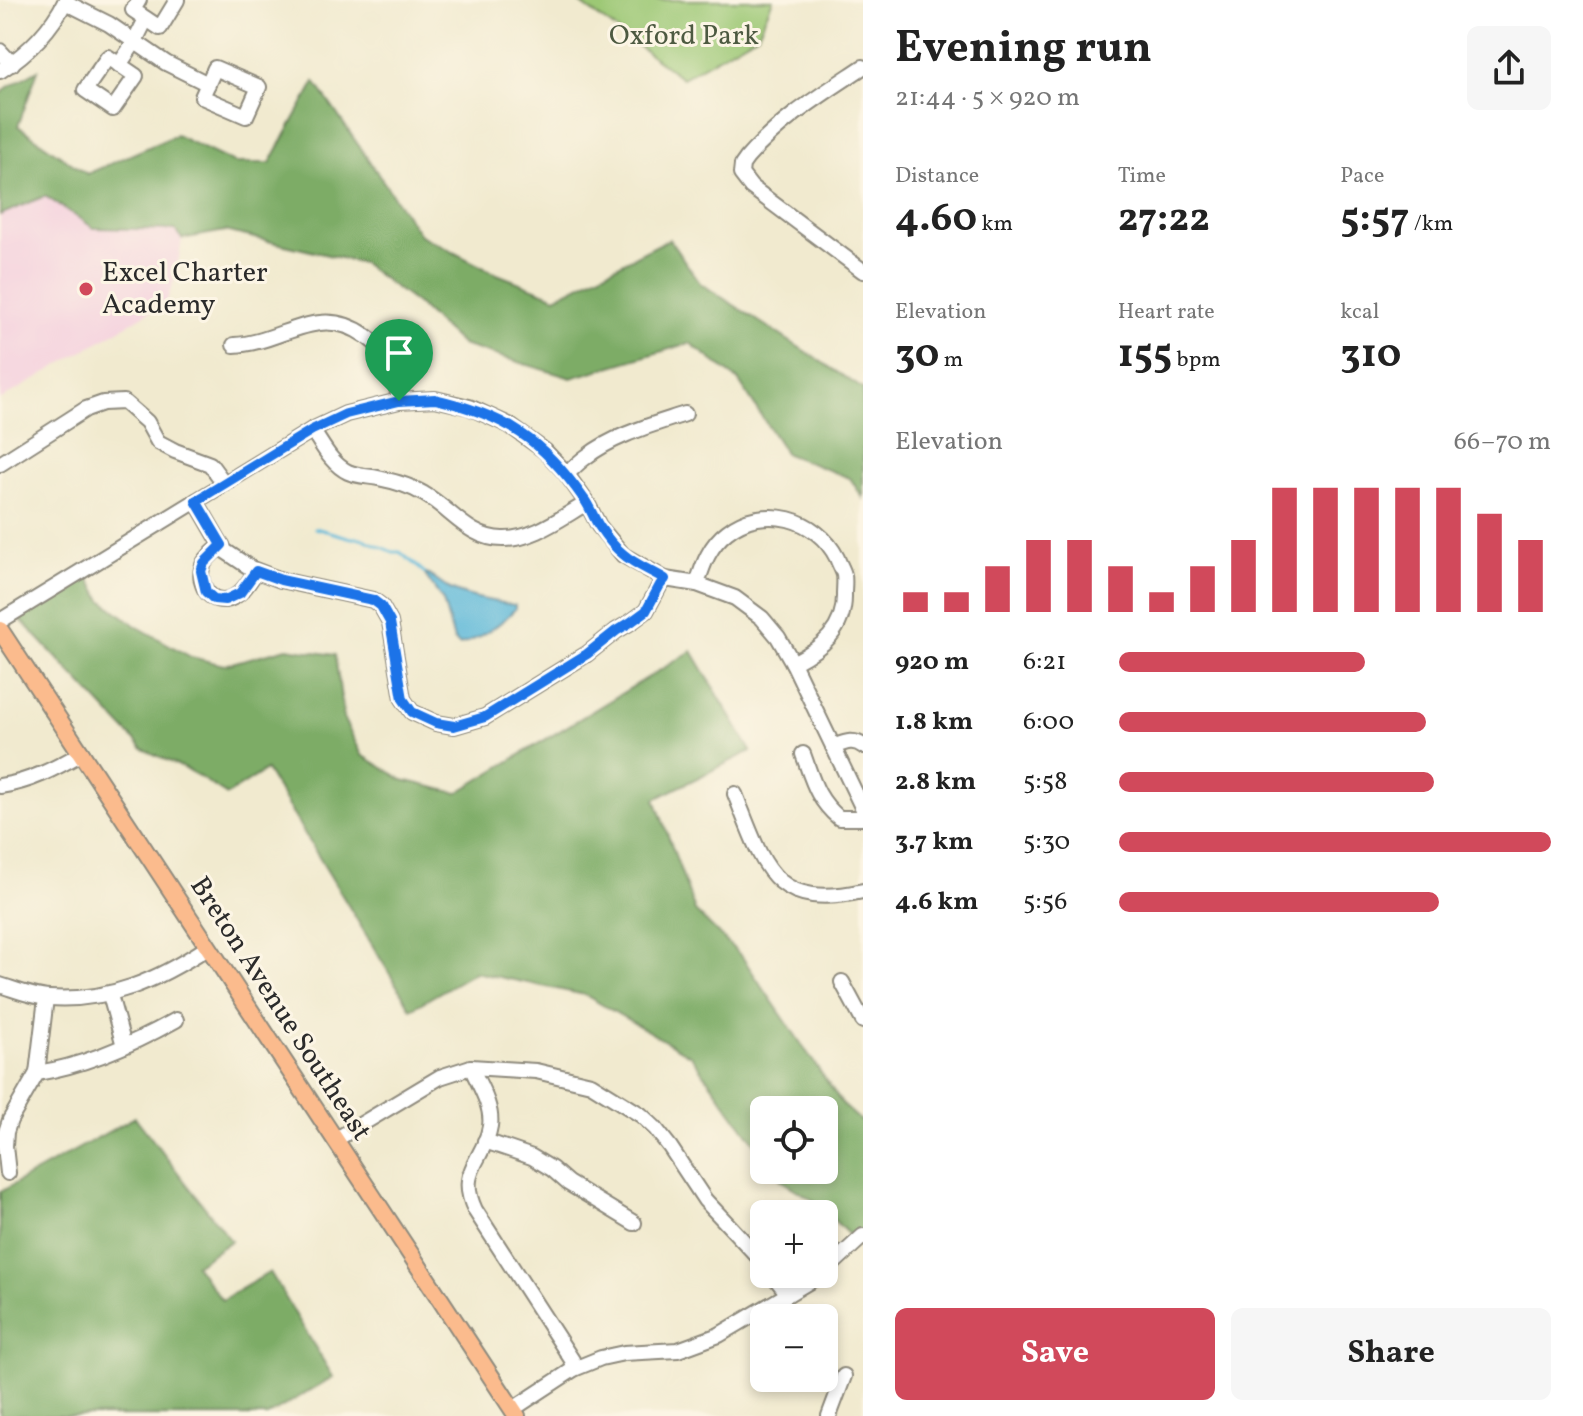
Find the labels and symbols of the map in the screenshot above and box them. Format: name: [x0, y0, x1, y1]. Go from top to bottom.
park label: Oxford Park: [609, 17, 759, 56]
place label: Excel Charter Academy: [102, 254, 268, 325]
marker: Excel Charter Academy: [77, 280, 95, 298]
pin: [365, 319, 433, 401]
street label: Breton Avenue Southeast: [180, 869, 380, 1149]

